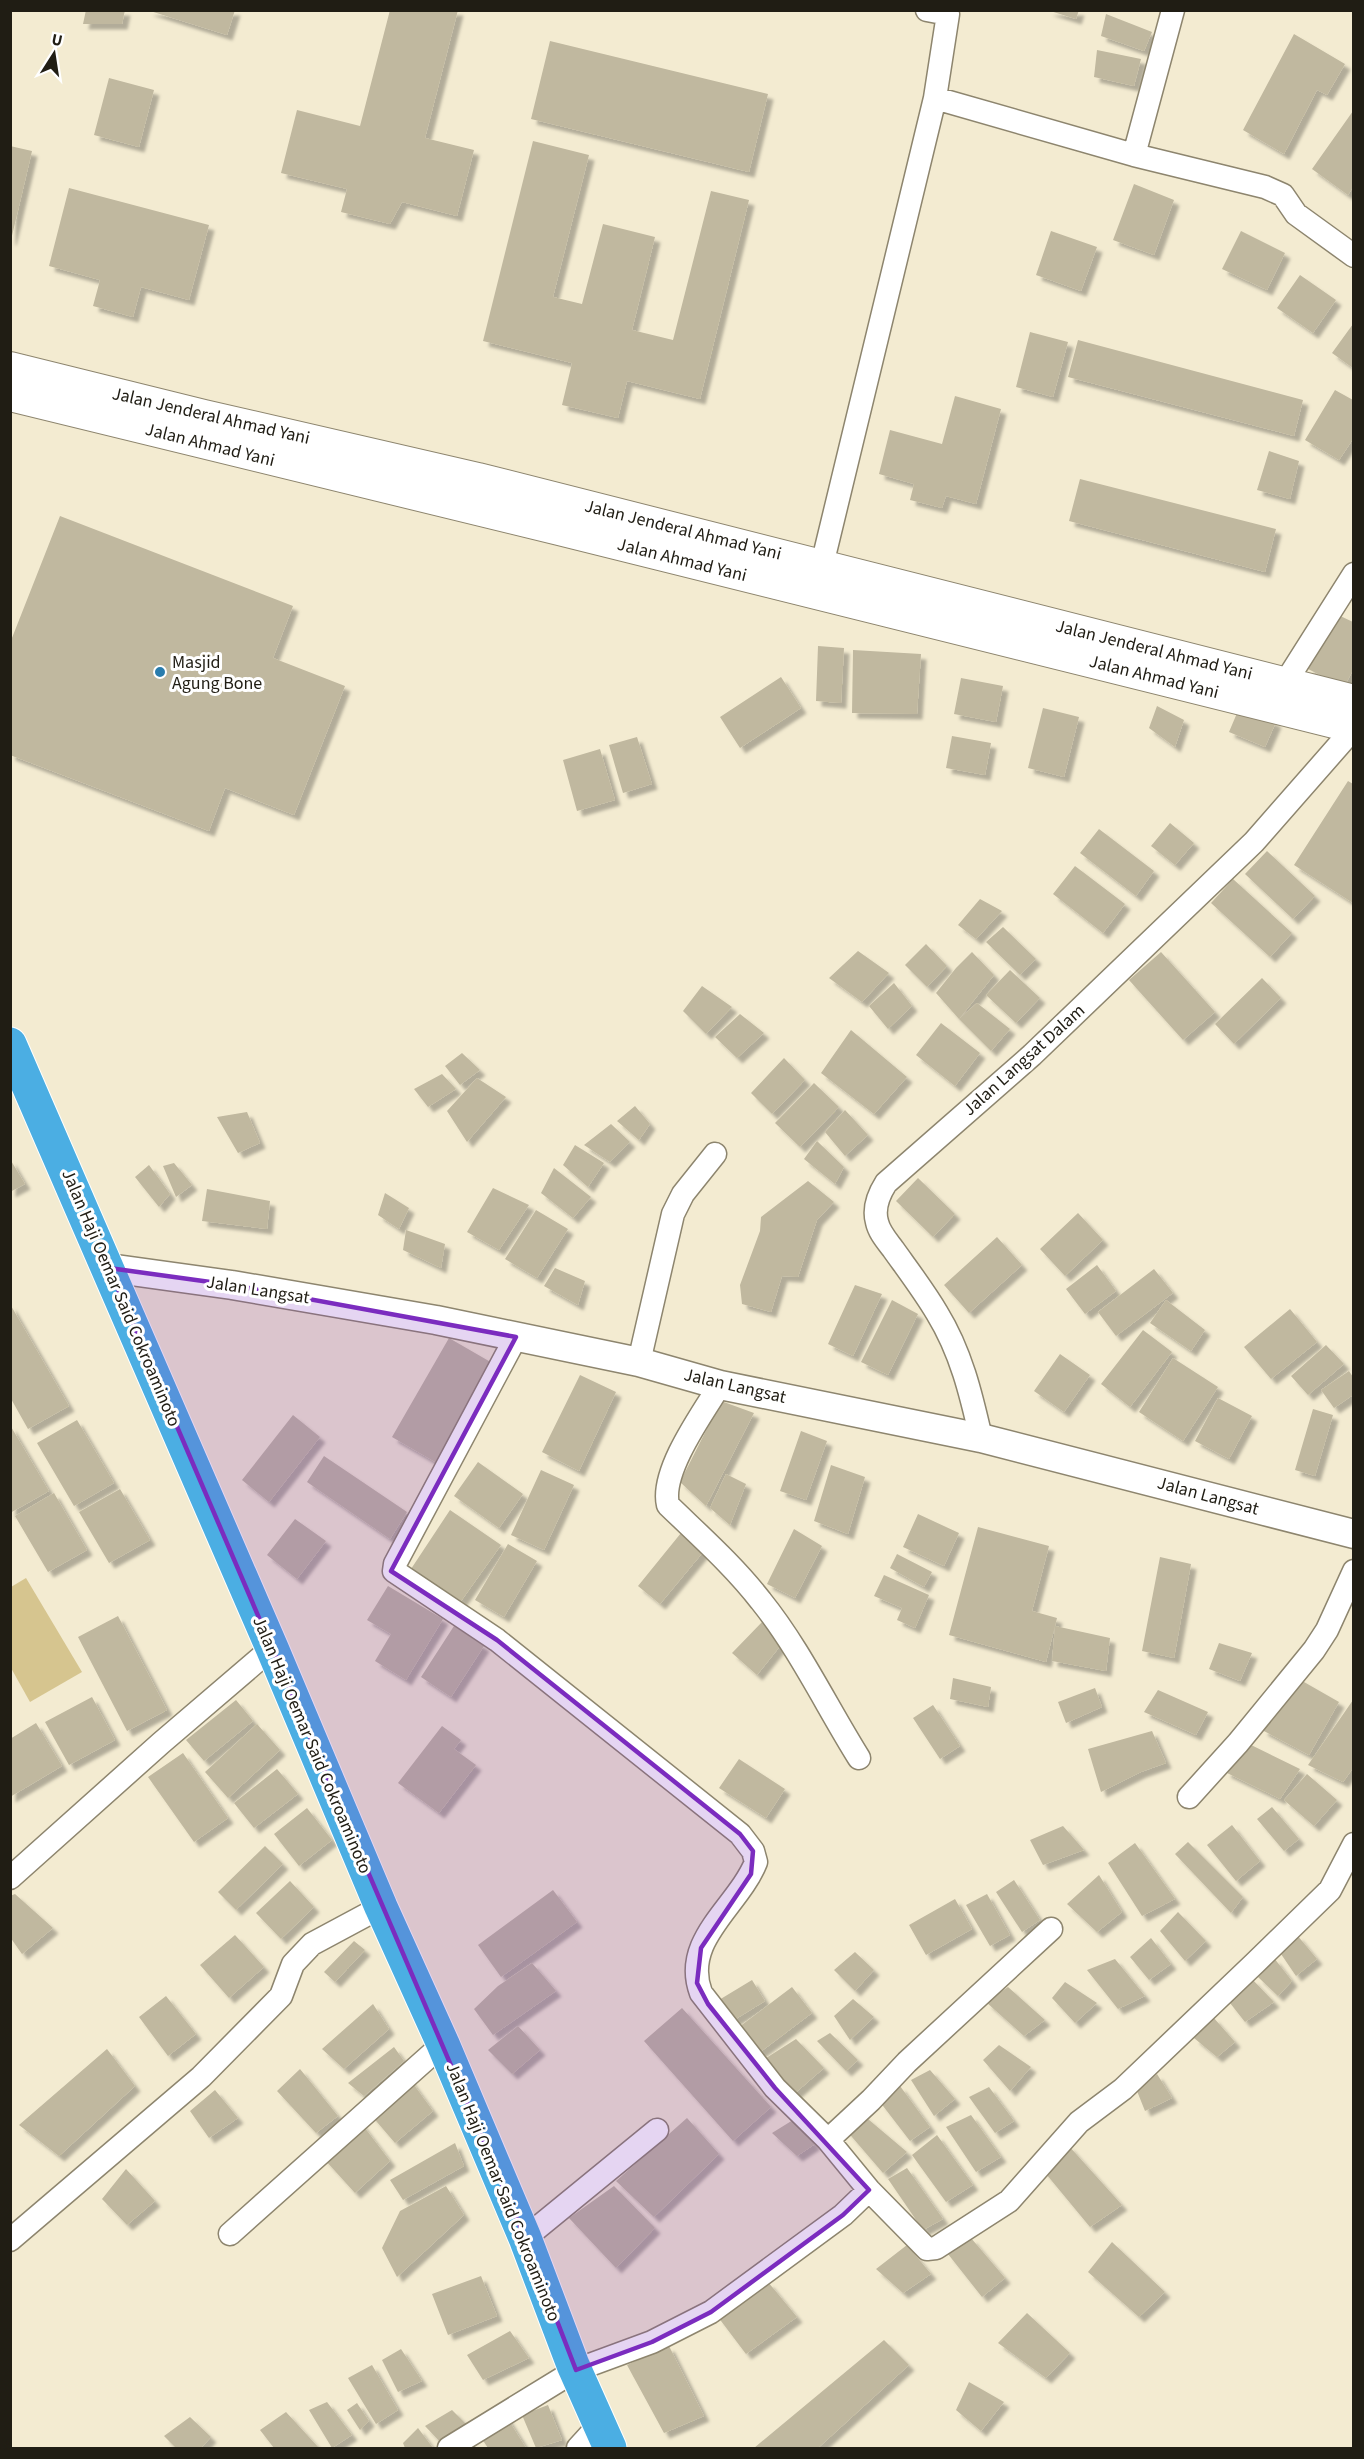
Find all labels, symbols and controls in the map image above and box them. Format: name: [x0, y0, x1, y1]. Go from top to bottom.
north arrow: [24, 24, 84, 84]
text: U: [49, 28, 64, 52]
street label: Jalan Jenderal Ahmad Yani: [110, 381, 312, 451]
street label: Jalan Ahmad Yani: [143, 417, 277, 473]
street label: Jalan Jenderal Ahmad Yani: [582, 493, 784, 567]
street label: Jalan Ahmad Yani: [615, 532, 749, 588]
street label: Jalan Jenderal Ahmad Yani: [1053, 613, 1255, 687]
street label: Jalan Ahmad Yani: [1087, 649, 1221, 705]
place label: Masjid Agung Bone: [172, 650, 262, 696]
marker: Masjid Agung Bone: [153, 665, 167, 679]
street label: Jalan Langsat Dalam: [958, 998, 1090, 1122]
street label: Jalan Haji Oemar Said Cokroaminoto: [55, 1165, 187, 1431]
street label: Jalan Langsat: [205, 1270, 311, 1310]
street label: Jalan Langsat: [682, 1362, 788, 1410]
street label: Jalan Langsat: [1155, 1470, 1261, 1522]
street label: Jalan Haji Oemar Said Cokroaminoto: [246, 1612, 378, 1878]
street label: Jalan Haji Oemar Said Cokroaminoto: [439, 2059, 567, 2325]

